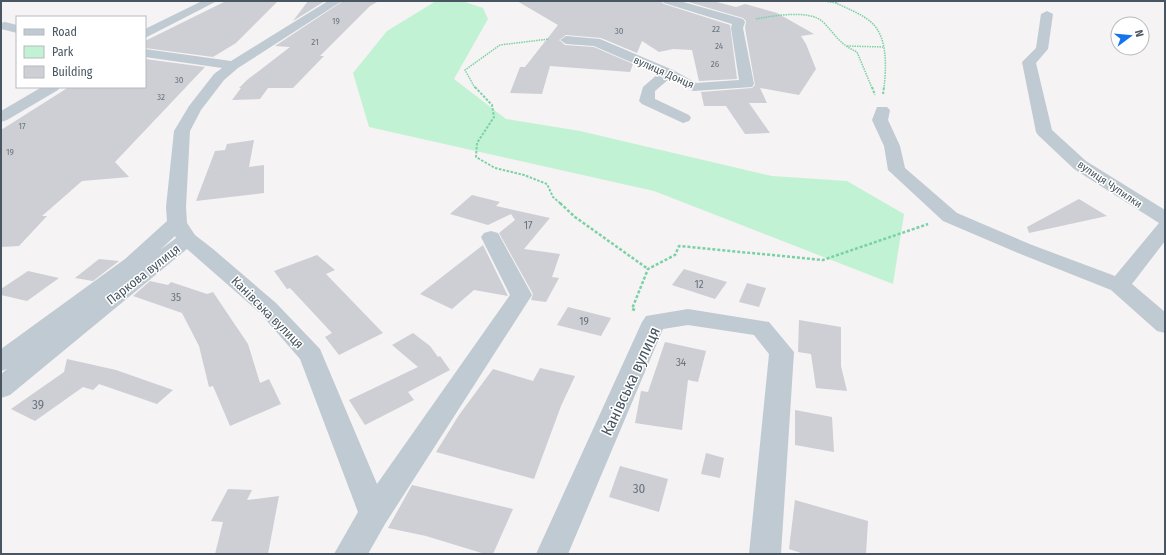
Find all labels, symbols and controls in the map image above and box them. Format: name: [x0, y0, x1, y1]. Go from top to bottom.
legend: [16, 16, 146, 88]
house number: 19: [332, 16, 340, 26]
north arrow: [1110, 16, 1150, 56]
house number: 22: [712, 24, 720, 34]
text: Road: [52, 25, 77, 39]
house number: 30: [615, 26, 624, 36]
text: N: [1132, 28, 1146, 38]
house number: 21: [311, 37, 319, 47]
house number: 24: [715, 41, 724, 51]
text: Park: [52, 45, 74, 59]
street label: вулиця Донця: [632, 53, 696, 92]
house number: 26: [711, 59, 720, 69]
text: Building: [52, 65, 93, 79]
house number: 30: [175, 75, 184, 85]
house number: 32: [157, 92, 165, 102]
house number: 17: [18, 121, 26, 131]
house number: 19: [6, 147, 14, 157]
street label: вулиця Чупилки: [1075, 158, 1145, 211]
house number: 17: [524, 219, 533, 232]
street label: Паркова вулиця: [104, 241, 183, 308]
street label: Канівська вулиця: [228, 273, 307, 352]
house number: 12: [694, 278, 704, 291]
house number: 35: [171, 291, 181, 304]
house number: 19: [579, 315, 589, 328]
street label: Канівська вулиця: [597, 324, 664, 439]
house number: 34: [676, 356, 687, 369]
house number: 39: [32, 397, 44, 412]
house number: 30: [633, 481, 646, 496]

